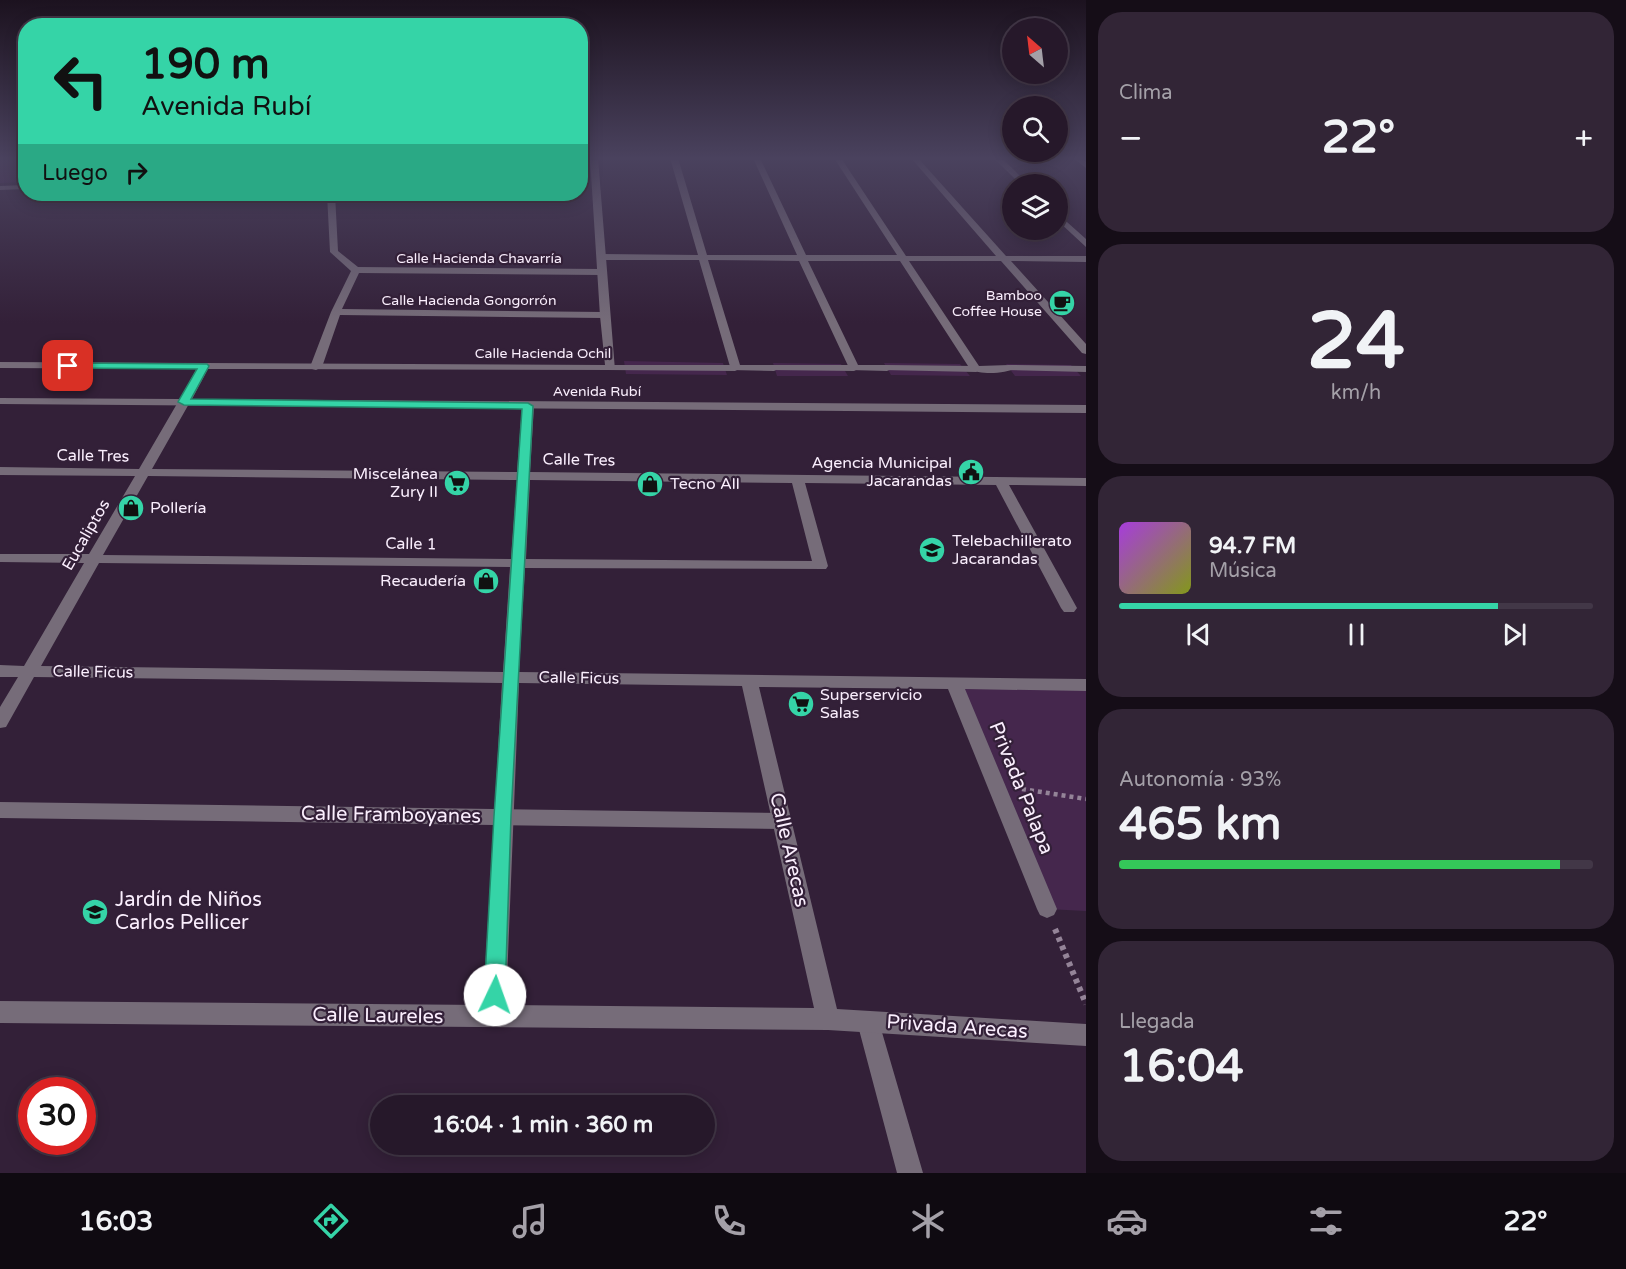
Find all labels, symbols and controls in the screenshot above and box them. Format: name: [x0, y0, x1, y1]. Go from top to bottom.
north arrow: [1002, 18, 1068, 84]
map controls: [1002, 18, 1068, 240]
text: 190 m: [141, 39, 270, 90]
icon: left: [42, 42, 120, 120]
text: Clima: [1119, 81, 1172, 105]
text: Avenida Rubí: [141, 90, 311, 123]
button: search: [1002, 96, 1068, 162]
text: 22°: [1322, 111, 1395, 165]
text: −: [1119, 119, 1143, 158]
text: +: [1574, 119, 1593, 158]
icon: right: [120, 156, 153, 189]
text: Luego: [42, 160, 108, 186]
button: layers: [1002, 174, 1068, 240]
street label: Calle Hacienda Chavarría: [396, 250, 562, 267]
place label: Bamboo Coffee House: [952, 287, 1042, 320]
cafe icon: Bamboo Coffee House: [1047, 288, 1077, 318]
street label: Calle Hacienda Gongorrón: [382, 292, 556, 309]
text: 24: [1307, 295, 1405, 389]
pin: [42, 340, 93, 391]
street label: Calle Hacienda Ochil: [475, 345, 611, 362]
icon: arrive: [51, 349, 84, 382]
text: km/h: [1331, 381, 1381, 405]
street label: Avenida Rubí: [553, 383, 642, 400]
street label: Calle Tres: [56, 445, 130, 467]
street label: Calle Tres: [542, 449, 616, 471]
place label: Agencia Municipal Jacarandas: [811, 453, 952, 491]
public building icon: Agencia Municipal Jacarandas: [956, 457, 986, 487]
place label: Miscelánea Zury II: [353, 464, 438, 502]
supermarket icon: Miscelánea Zury II: [442, 468, 472, 498]
shop icon: Tecno All: [635, 469, 665, 499]
place label: Tecno All: [670, 474, 740, 494]
shop icon: Pollería: [116, 493, 146, 523]
street label: Eucaliptos: [58, 496, 114, 574]
place label: Pollería: [150, 498, 206, 518]
place label: Telebachillerato Jacarandas: [952, 531, 1072, 569]
text: 94.7 FM: [1209, 533, 1296, 559]
street label: Calle 1: [385, 534, 437, 554]
school or university icon: Telebachillerato Jacarandas: [917, 535, 947, 565]
text: Música: [1209, 559, 1277, 583]
shop icon: Recaudería: [471, 566, 501, 596]
place label: Recaudería: [380, 571, 466, 591]
icon: previous: [1182, 618, 1215, 651]
icon: pause: [1340, 618, 1373, 651]
icon: next: [1498, 618, 1531, 651]
street label: Calle Ficus: [52, 661, 134, 683]
street label: Calle Ficus: [538, 667, 620, 689]
place label: Superservicio Salas: [820, 685, 922, 723]
supermarket icon: Superservicio Salas: [786, 689, 816, 719]
street label: Privada Palapa: [983, 718, 1059, 858]
text: Autonomía · 93%: [1119, 768, 1281, 792]
street label: Calle Arecas: [764, 790, 814, 910]
text: 465 km: [1119, 798, 1281, 852]
street label: Calle Framboyanes: [301, 801, 481, 829]
place label: Jardín de Niños Carlos Pellicer: [115, 888, 262, 935]
school or university icon: Jardín de Niños Carlos Pellicer: [80, 897, 110, 927]
position arrow: [463, 963, 527, 1027]
street label: Calle Laureles: [312, 1003, 444, 1029]
street label: Privada Arecas: [885, 1010, 1029, 1044]
text: Llegada: [1119, 1010, 1195, 1034]
text: 16:04: [1119, 1040, 1244, 1094]
speed limit sign: 30: [18, 1077, 96, 1155]
text: 16:04 · 1 min · 360 m: [432, 1112, 653, 1138]
icon: directions: [310, 1200, 352, 1242]
icon: music: [509, 1200, 551, 1242]
icon: phone: [708, 1200, 750, 1242]
icon: climate: [907, 1200, 949, 1242]
icon: car: [1106, 1200, 1148, 1242]
icon: filters: [1305, 1200, 1347, 1242]
text: 16:03: [78, 1205, 153, 1238]
text: 22°: [1503, 1205, 1548, 1238]

